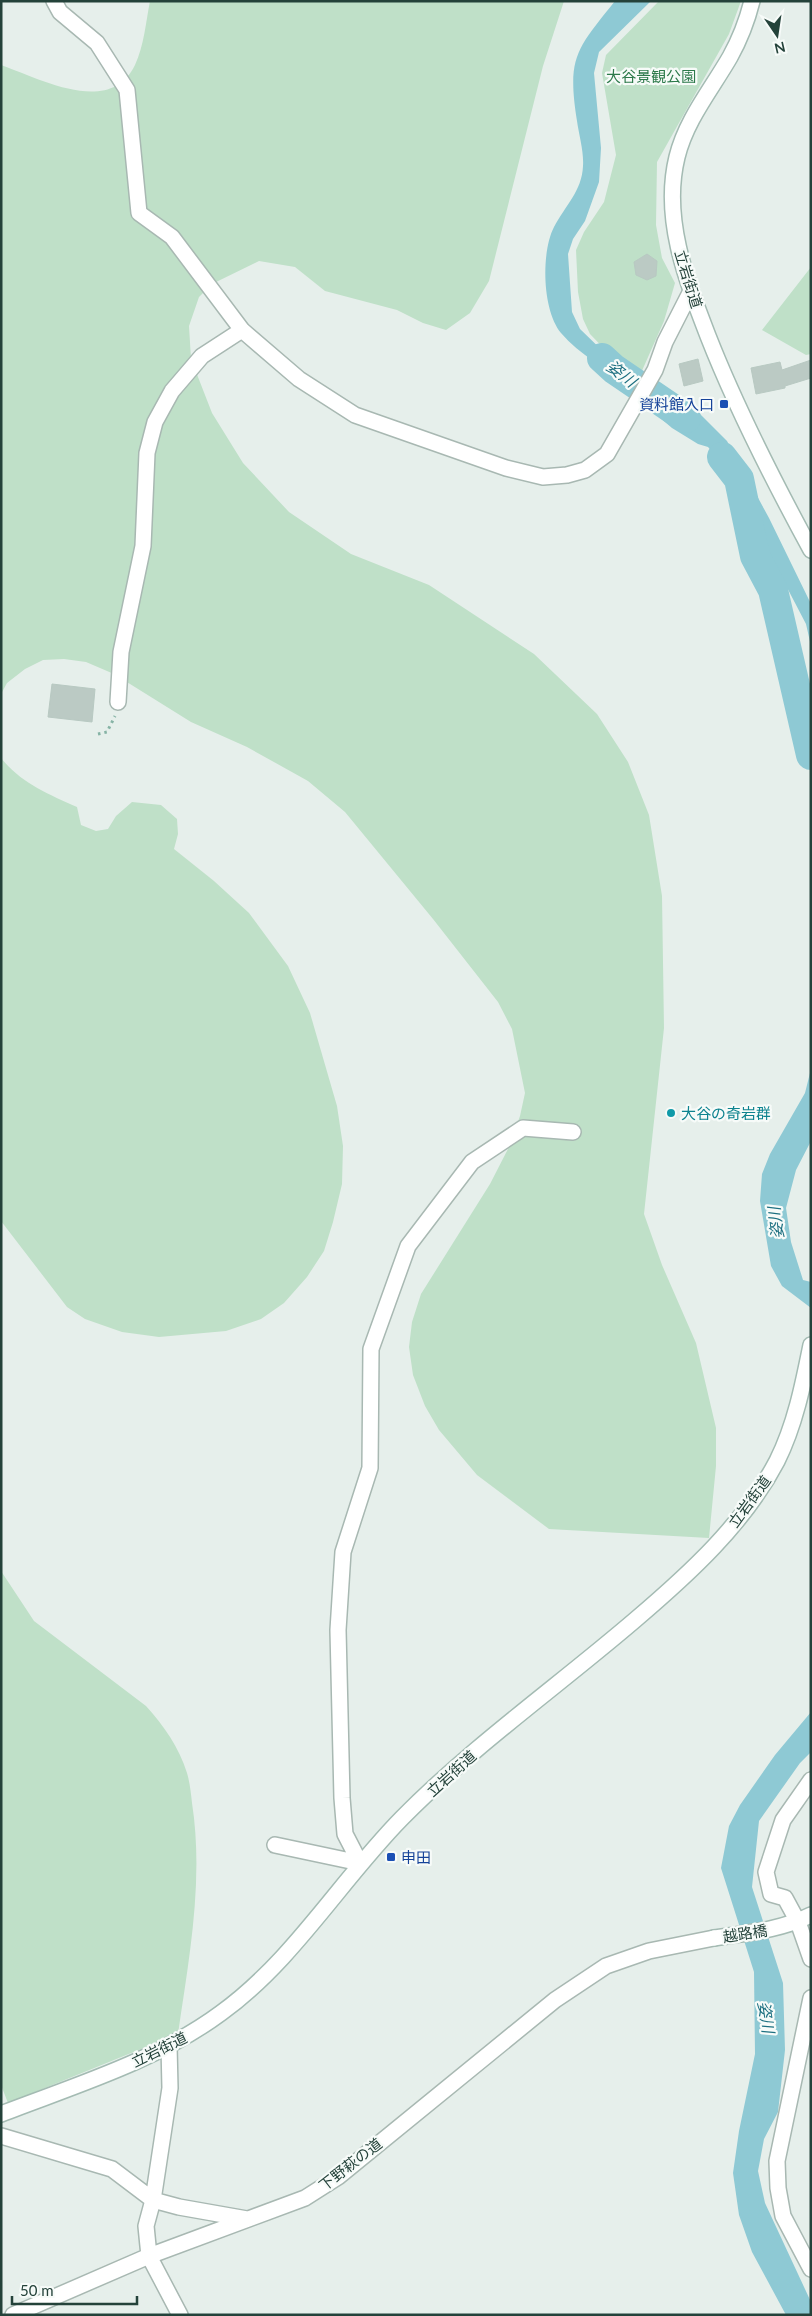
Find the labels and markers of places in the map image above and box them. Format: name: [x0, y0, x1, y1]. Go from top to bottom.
place label: 資料館入口: [639, 395, 714, 413]
marker: 資料館入口: [718, 398, 730, 410]
place label: 大谷の奇岩群: [681, 1104, 771, 1122]
marker: 大谷の奇岩群: [665, 1107, 677, 1119]
place label: 申田: [401, 1848, 431, 1866]
marker: 申田: [385, 1851, 397, 1863]

